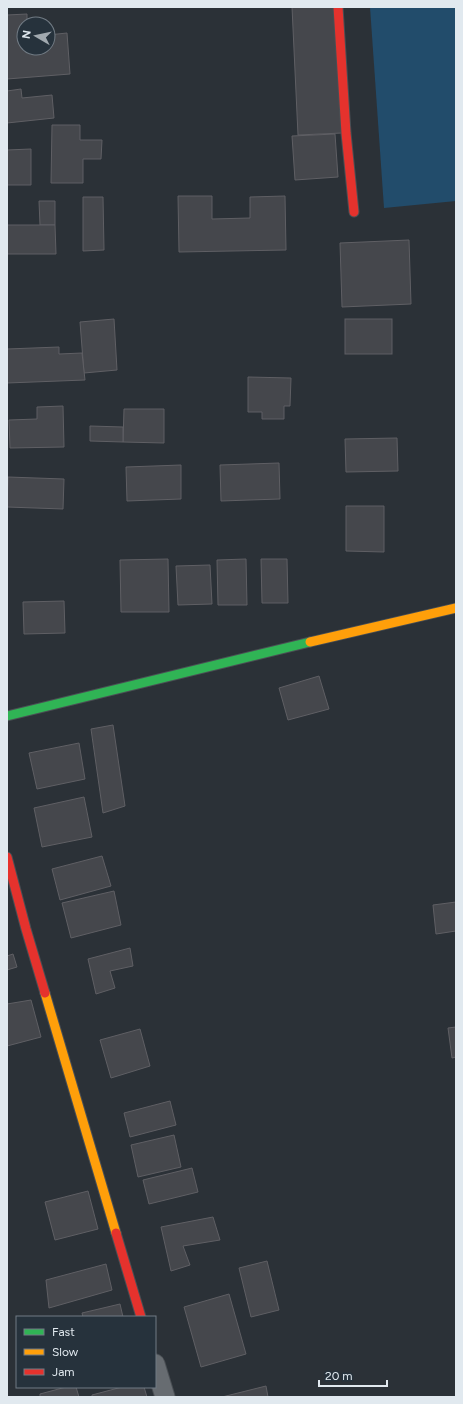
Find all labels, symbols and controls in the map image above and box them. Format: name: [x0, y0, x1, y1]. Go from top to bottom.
north arrow: [16, 16, 56, 56]
text: N: [20, 29, 34, 40]
legend: [16, 1316, 156, 1388]
text: Fast: [52, 1325, 75, 1339]
text: Slow: [52, 1345, 79, 1359]
scale bar: [319, 1362, 387, 1388]
text: Jam: [52, 1365, 75, 1379]
text: 20 m: [325, 1369, 353, 1383]

